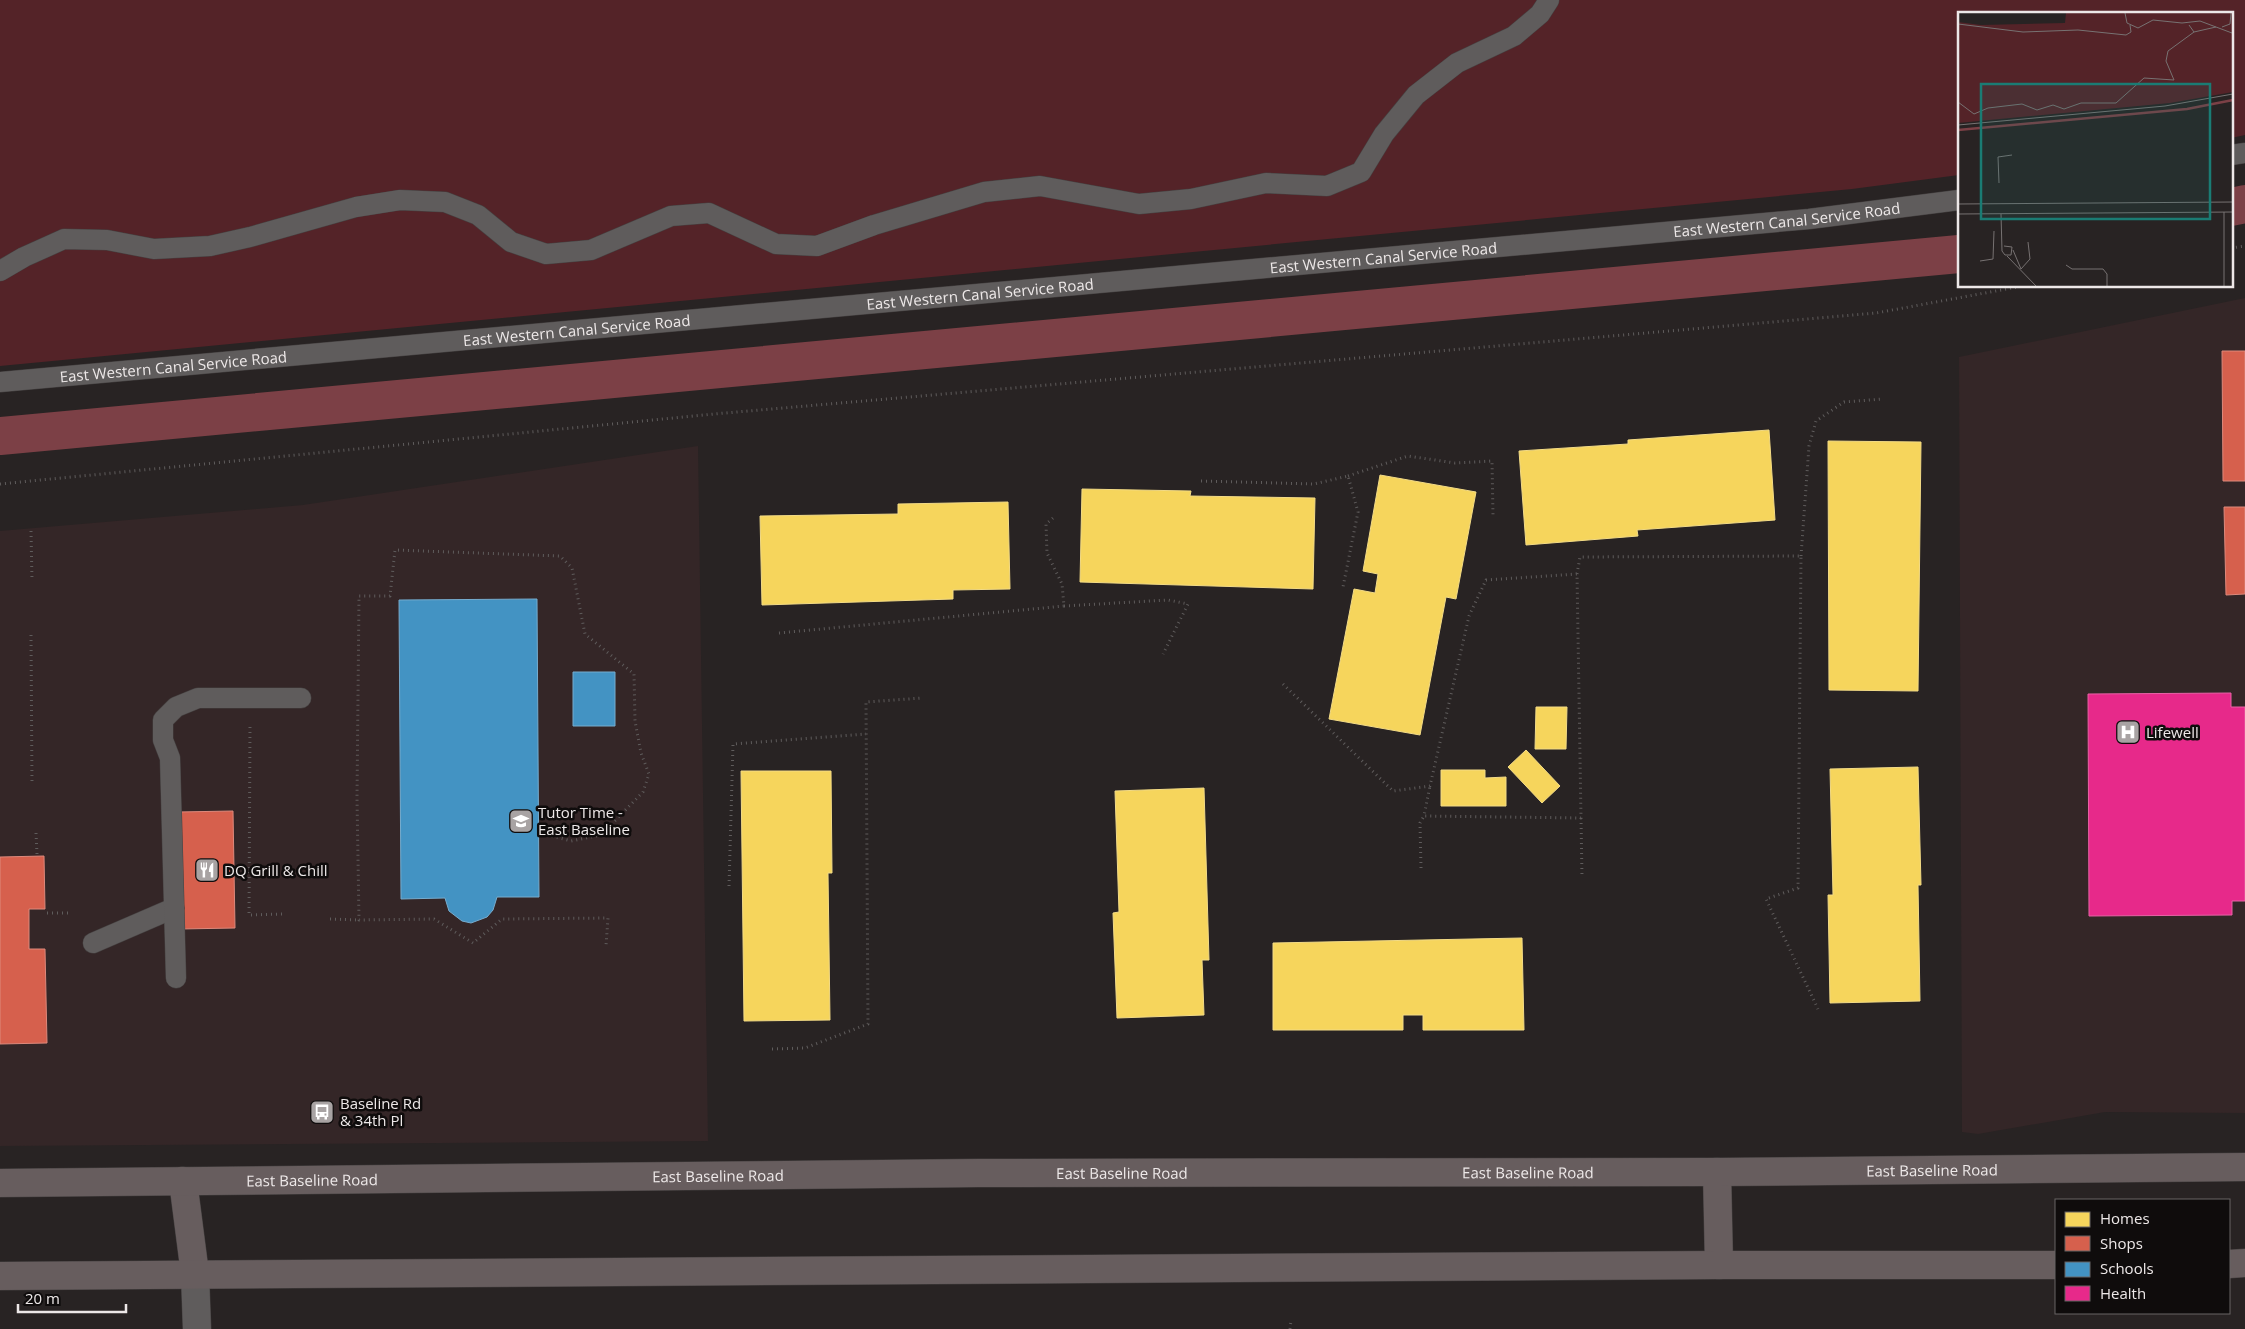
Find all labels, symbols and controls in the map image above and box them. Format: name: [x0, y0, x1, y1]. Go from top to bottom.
inset map: [1958, 12, 2232, 288]
street label: East Western Canal Service Road: [1672, 198, 1901, 241]
street label: East Western Canal Service Road: [1269, 237, 1498, 278]
street label: East Western Canal Service Road: [866, 273, 1095, 314]
street label: East Western Canal Service Road: [462, 310, 691, 350]
street label: East Western Canal Service Road: [59, 346, 288, 387]
hospital icon: Lifewell: [2115, 719, 2141, 745]
place label: Lifewell: [2146, 722, 2199, 742]
place label: Tutor Time - East Baseline: [538, 802, 630, 839]
school or university icon: Tutor Time - East Baseline: [508, 808, 534, 834]
restaurant icon: DQ Grill & Chill: [194, 857, 220, 883]
place label: DQ Grill & Chill: [224, 860, 328, 880]
place label: Baseline Rd & 34th Pl: [340, 1093, 421, 1130]
bus stop icon: Baseline Rd & 34th Pl: [309, 1099, 335, 1125]
street label: East Baseline Road: [1866, 1159, 1998, 1181]
street label: East Baseline Road: [1462, 1162, 1594, 1182]
street label: East Baseline Road: [1056, 1163, 1188, 1183]
street label: East Baseline Road: [652, 1165, 784, 1186]
street label: East Baseline Road: [246, 1169, 378, 1190]
legend: [2055, 1199, 2230, 1314]
text: Homes: [2100, 1208, 2150, 1228]
text: Shops: [2100, 1233, 2143, 1253]
text: Schools: [2100, 1258, 2154, 1278]
scale bar: [18, 1282, 125, 1314]
text: Health: [2100, 1283, 2146, 1303]
text: 20 m: [25, 1288, 60, 1308]

